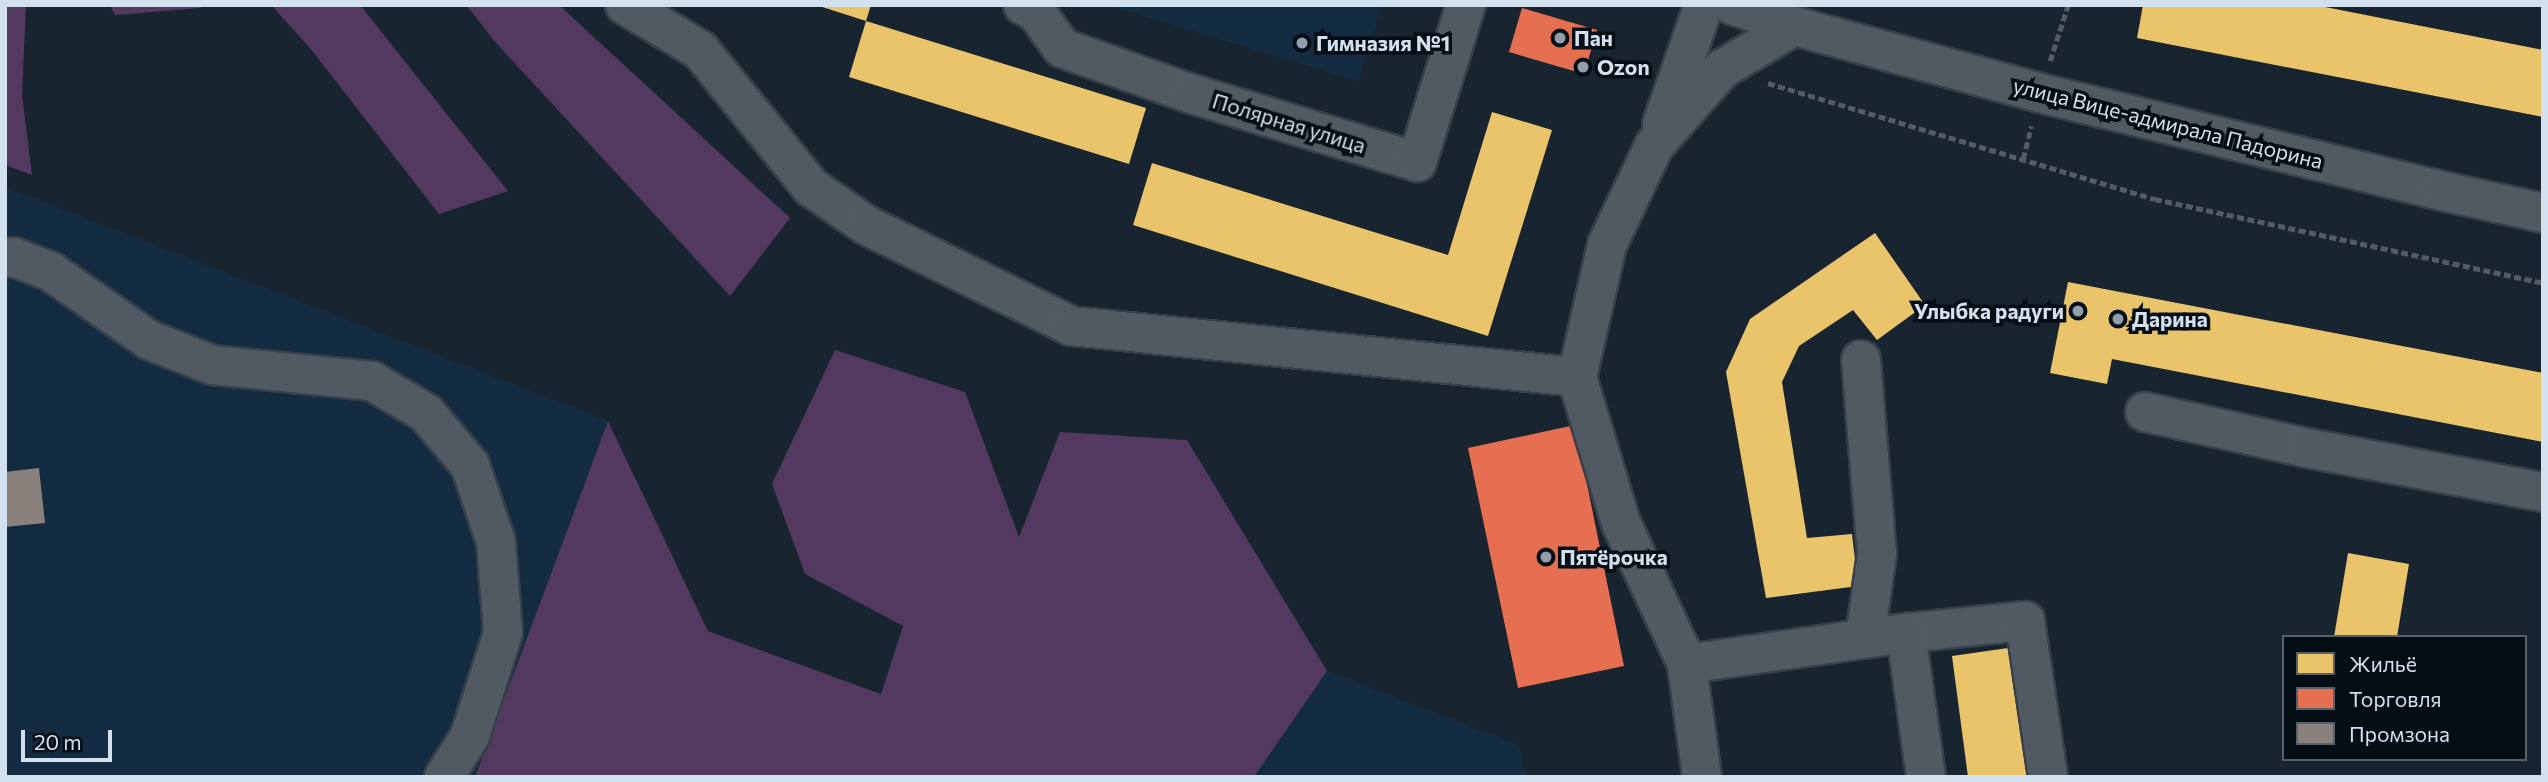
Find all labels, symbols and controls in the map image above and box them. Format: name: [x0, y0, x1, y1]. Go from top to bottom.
place label: Пан: [1574, 25, 1613, 51]
place label: Гимназия №1: [1316, 30, 1450, 56]
marker: Пан: [1552, 30, 1568, 46]
marker: Гимназия №1: [1294, 35, 1310, 51]
place label: Ozon: [1597, 54, 1650, 80]
marker: Ozon: [1575, 59, 1591, 75]
street label: улица Вице-адмирала Падорина: [2011, 72, 2325, 174]
street label: Полярная улица: [1209, 88, 1369, 158]
place label: Улыбка радуги: [1914, 298, 2064, 324]
marker: Улыбка радуги: [2070, 303, 2086, 319]
place label: Дарина: [2132, 306, 2208, 332]
marker: Дарина: [2110, 311, 2126, 327]
place label: Пятёрочка: [1560, 544, 1668, 570]
marker: Пятёрочка: [1538, 549, 1554, 565]
legend: [2282, 635, 2527, 761]
text: Жильё: [2349, 651, 2417, 676]
text: Торговля: [2349, 686, 2442, 711]
scale bar: [24, 716, 116, 760]
text: Промзона: [2349, 721, 2450, 746]
text: 20 m: [34, 729, 82, 754]

